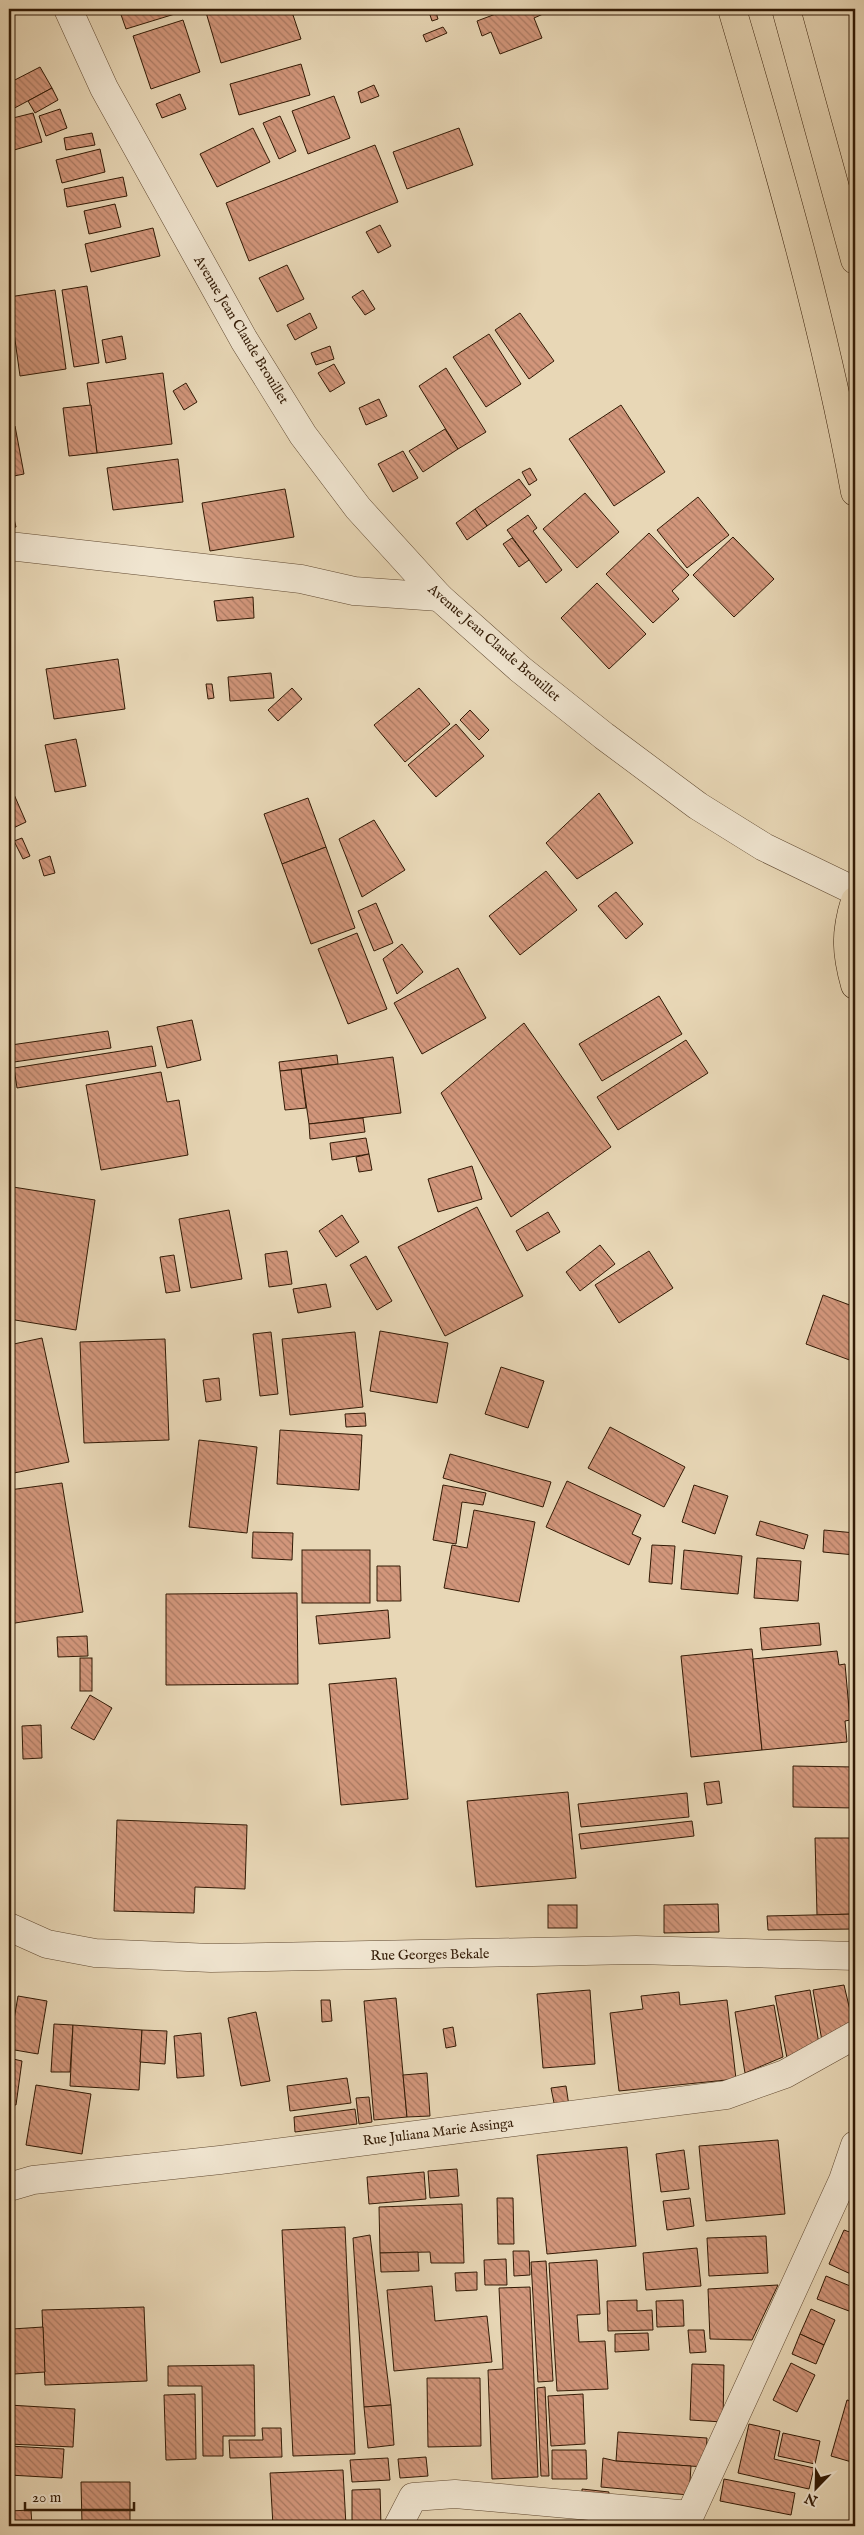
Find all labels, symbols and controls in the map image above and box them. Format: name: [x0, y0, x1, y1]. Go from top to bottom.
street label: Avenue Jean Claude Brouillet: [189, 252, 293, 408]
street label: Avenue Jean Claude Brouillet: [423, 580, 564, 706]
street label: Rue Georges Bekale: [370, 1945, 490, 1965]
street label: Rue Juliana Marie Assinga: [362, 2114, 515, 2150]
north arrow: [792, 2462, 842, 2512]
scale bar: [25, 2480, 134, 2512]
text: 20 m: [32, 2488, 62, 2507]
text: N: [802, 2488, 821, 2510]

